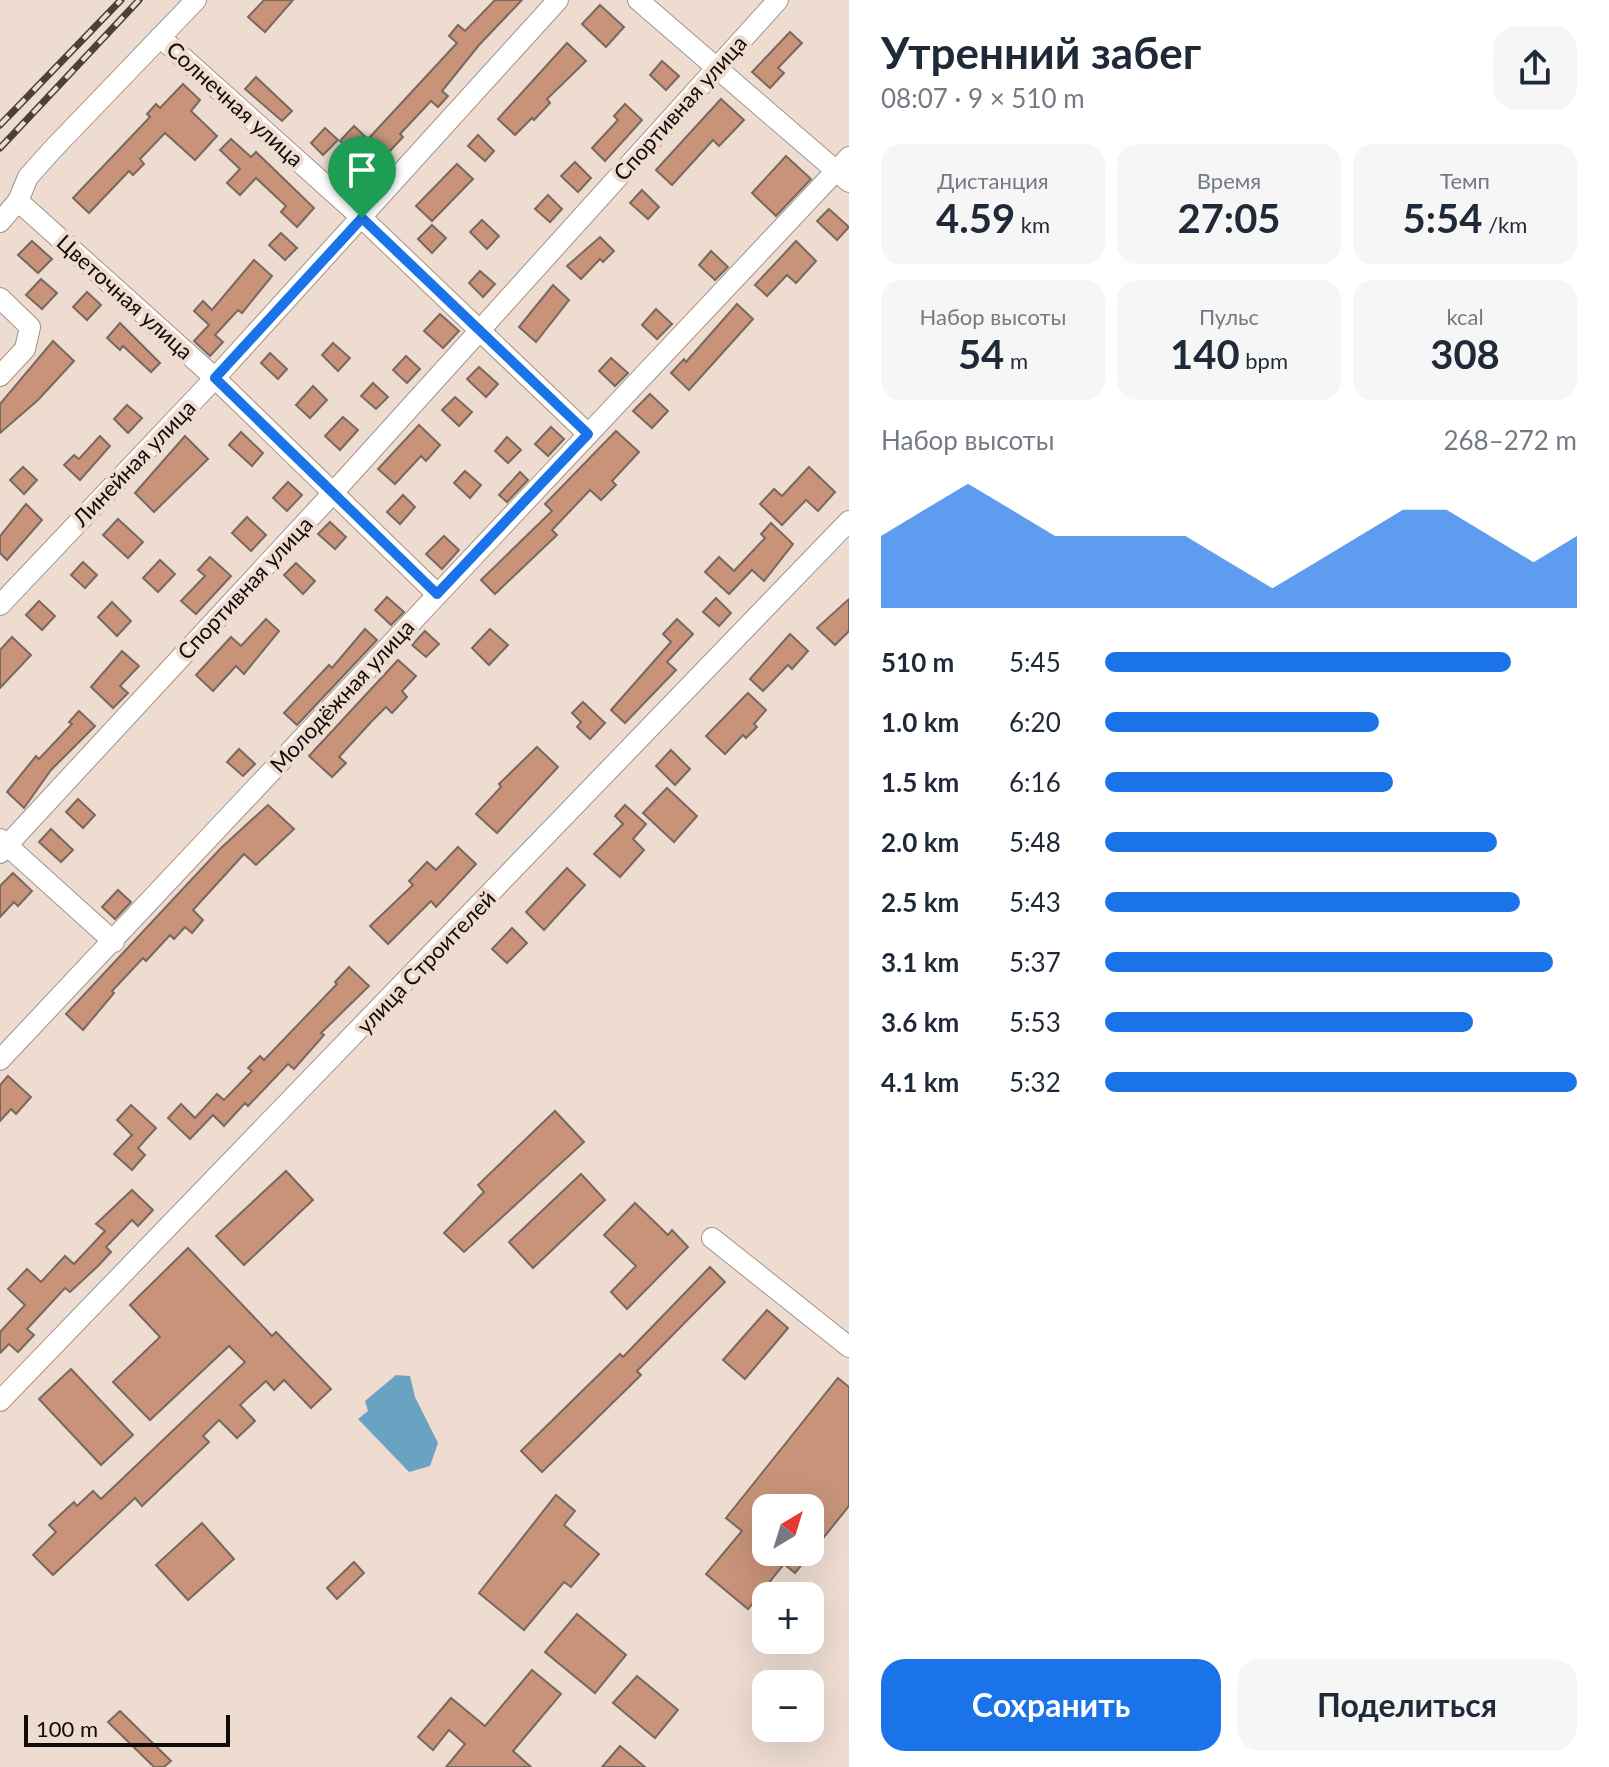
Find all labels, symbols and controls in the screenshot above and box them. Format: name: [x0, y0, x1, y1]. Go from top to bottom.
text: Утренний забег: [881, 26, 1201, 78]
button: share: [1493, 26, 1577, 110]
street label: Спортивная улица: [607, 29, 752, 186]
street label: Солнечная улица: [161, 35, 309, 172]
text: 08:07 · 9 × 510 m: [881, 82, 1085, 114]
pin: [328, 136, 396, 218]
icon: arrive: [340, 148, 384, 192]
text: Дистанция: [937, 167, 1049, 194]
text: Время: [1197, 167, 1261, 194]
text: Темп: [1440, 167, 1490, 194]
text: 4.59: [936, 194, 1015, 242]
text: 27:05: [1177, 194, 1281, 242]
text: 5:54: [1403, 194, 1483, 242]
text: km: [1015, 211, 1050, 238]
text: /km: [1483, 211, 1527, 238]
street label: Цветочная улица: [52, 228, 199, 365]
text: Набор высоты: [920, 303, 1066, 330]
text: Пульс: [1199, 303, 1259, 330]
text: kcal: [1446, 303, 1484, 330]
text: 54: [958, 330, 1004, 378]
text: 140: [1170, 330, 1240, 378]
text: 308: [1430, 330, 1500, 378]
text: m: [1004, 347, 1028, 374]
text: bpm: [1240, 347, 1288, 374]
street label: Линейная улица: [66, 394, 201, 532]
text: Набор высоты: [881, 424, 1055, 456]
text: 268–272 m: [1443, 424, 1577, 456]
street label: Спортивная улица: [171, 510, 318, 665]
street label: Молодёжная улица: [264, 614, 419, 778]
text: 510 m: [881, 646, 954, 678]
text: 5:45: [1009, 646, 1061, 678]
text: 1.0 km: [881, 706, 959, 738]
text: 6:20: [1009, 706, 1061, 738]
text: 1.5 km: [881, 766, 959, 798]
text: 6:16: [1009, 766, 1061, 798]
text: 2.0 km: [881, 826, 959, 858]
text: 5:48: [1009, 826, 1061, 858]
street label: улица Строителей: [351, 885, 501, 1039]
text: 2.5 km: [881, 886, 959, 918]
text: 5:43: [1009, 886, 1061, 918]
text: 3.1 km: [881, 946, 959, 978]
text: 5:37: [1009, 946, 1061, 978]
text: 3.6 km: [881, 1006, 959, 1038]
text: 5:53: [1009, 1006, 1061, 1038]
text: 4.1 km: [881, 1066, 959, 1098]
text: 5:32: [1009, 1066, 1061, 1098]
north arrow: [752, 1494, 824, 1566]
map controls: [752, 1494, 824, 1742]
button: +: [752, 1582, 824, 1654]
button: Сохранить: [881, 1659, 1221, 1751]
button: Поделиться: [1237, 1659, 1577, 1751]
button: −: [752, 1670, 824, 1742]
scale bar: [24, 1711, 230, 1747]
text: 100 m: [36, 1715, 98, 1742]

